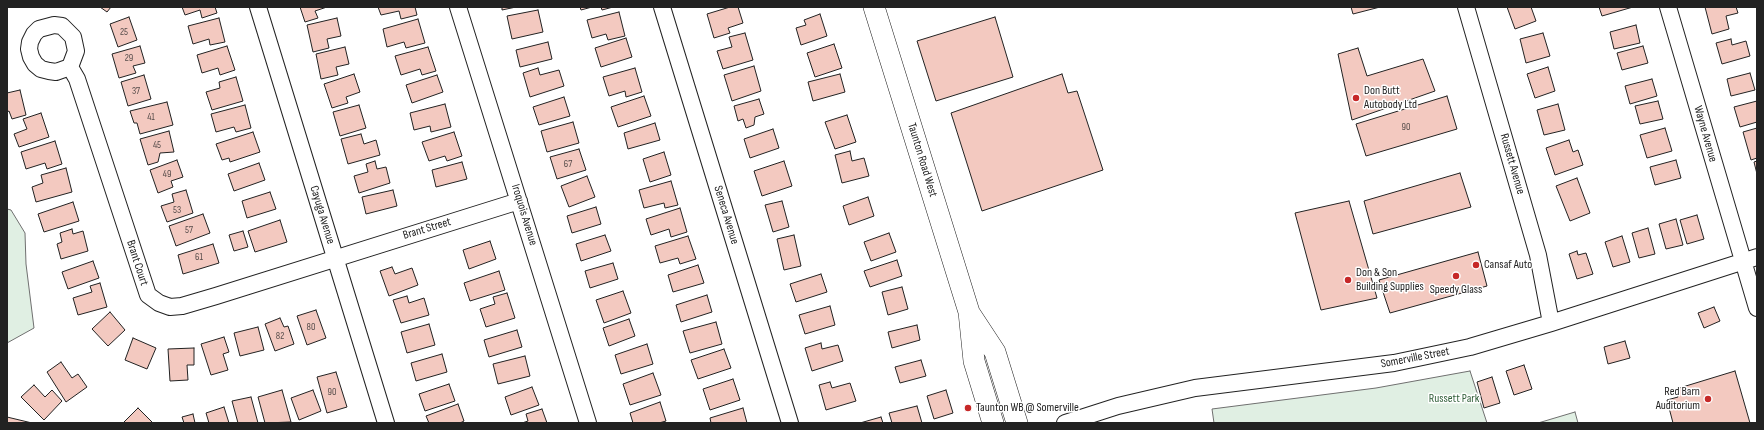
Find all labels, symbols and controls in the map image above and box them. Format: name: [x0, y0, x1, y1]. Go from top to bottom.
house number: 25: [120, 26, 128, 38]
house number: 29: [125, 52, 133, 64]
place label: Don Butt Autobody Ltd: [1364, 84, 1417, 112]
house number: 37: [132, 85, 140, 97]
marker: Don Butt Autobody Ltd: [1351, 93, 1361, 103]
street label: Wayne Avenue: [1690, 104, 1720, 164]
house number: 41: [147, 111, 155, 123]
street label: Taunton Road West: [904, 121, 940, 199]
house number: 90: [1402, 121, 1410, 133]
street label: Russett Avenue: [1496, 132, 1528, 196]
house number: 45: [153, 139, 161, 151]
house number: 67: [564, 158, 572, 170]
house number: 49: [163, 168, 171, 180]
street label: Iroquois Avenue: [508, 183, 540, 247]
street label: Cayuga Avenue: [306, 184, 338, 246]
street label: Seneca Avenue: [710, 184, 742, 246]
house number: 53: [173, 204, 181, 216]
street label: Brant Street: [401, 215, 453, 243]
house number: 57: [185, 224, 193, 236]
street label: Brant Court: [123, 238, 151, 288]
house number: 61: [195, 251, 203, 263]
place label: Cansaf Auto: [1484, 258, 1532, 272]
marker: Cansaf Auto: [1471, 260, 1481, 270]
place label: Don & Son Building Supplies: [1356, 266, 1424, 294]
marker: Speedy Glass: [1451, 271, 1461, 281]
marker: Don & Son Building Supplies: [1343, 275, 1353, 285]
place label: Speedy Glass: [1430, 283, 1482, 297]
house number: 80: [307, 321, 315, 333]
house number: 82: [276, 330, 284, 342]
street label: Somerville Street: [1379, 344, 1451, 372]
place label: Red Barn Auditorium: [1656, 385, 1700, 413]
house number: 90: [328, 386, 336, 398]
park label: Russett Park: [1429, 392, 1479, 406]
marker: Red Barn Auditorium: [1703, 394, 1713, 404]
place label: Taunton WB @ Somerville: [976, 401, 1079, 415]
marker: Taunton WB @ Somerville: [963, 403, 973, 413]

